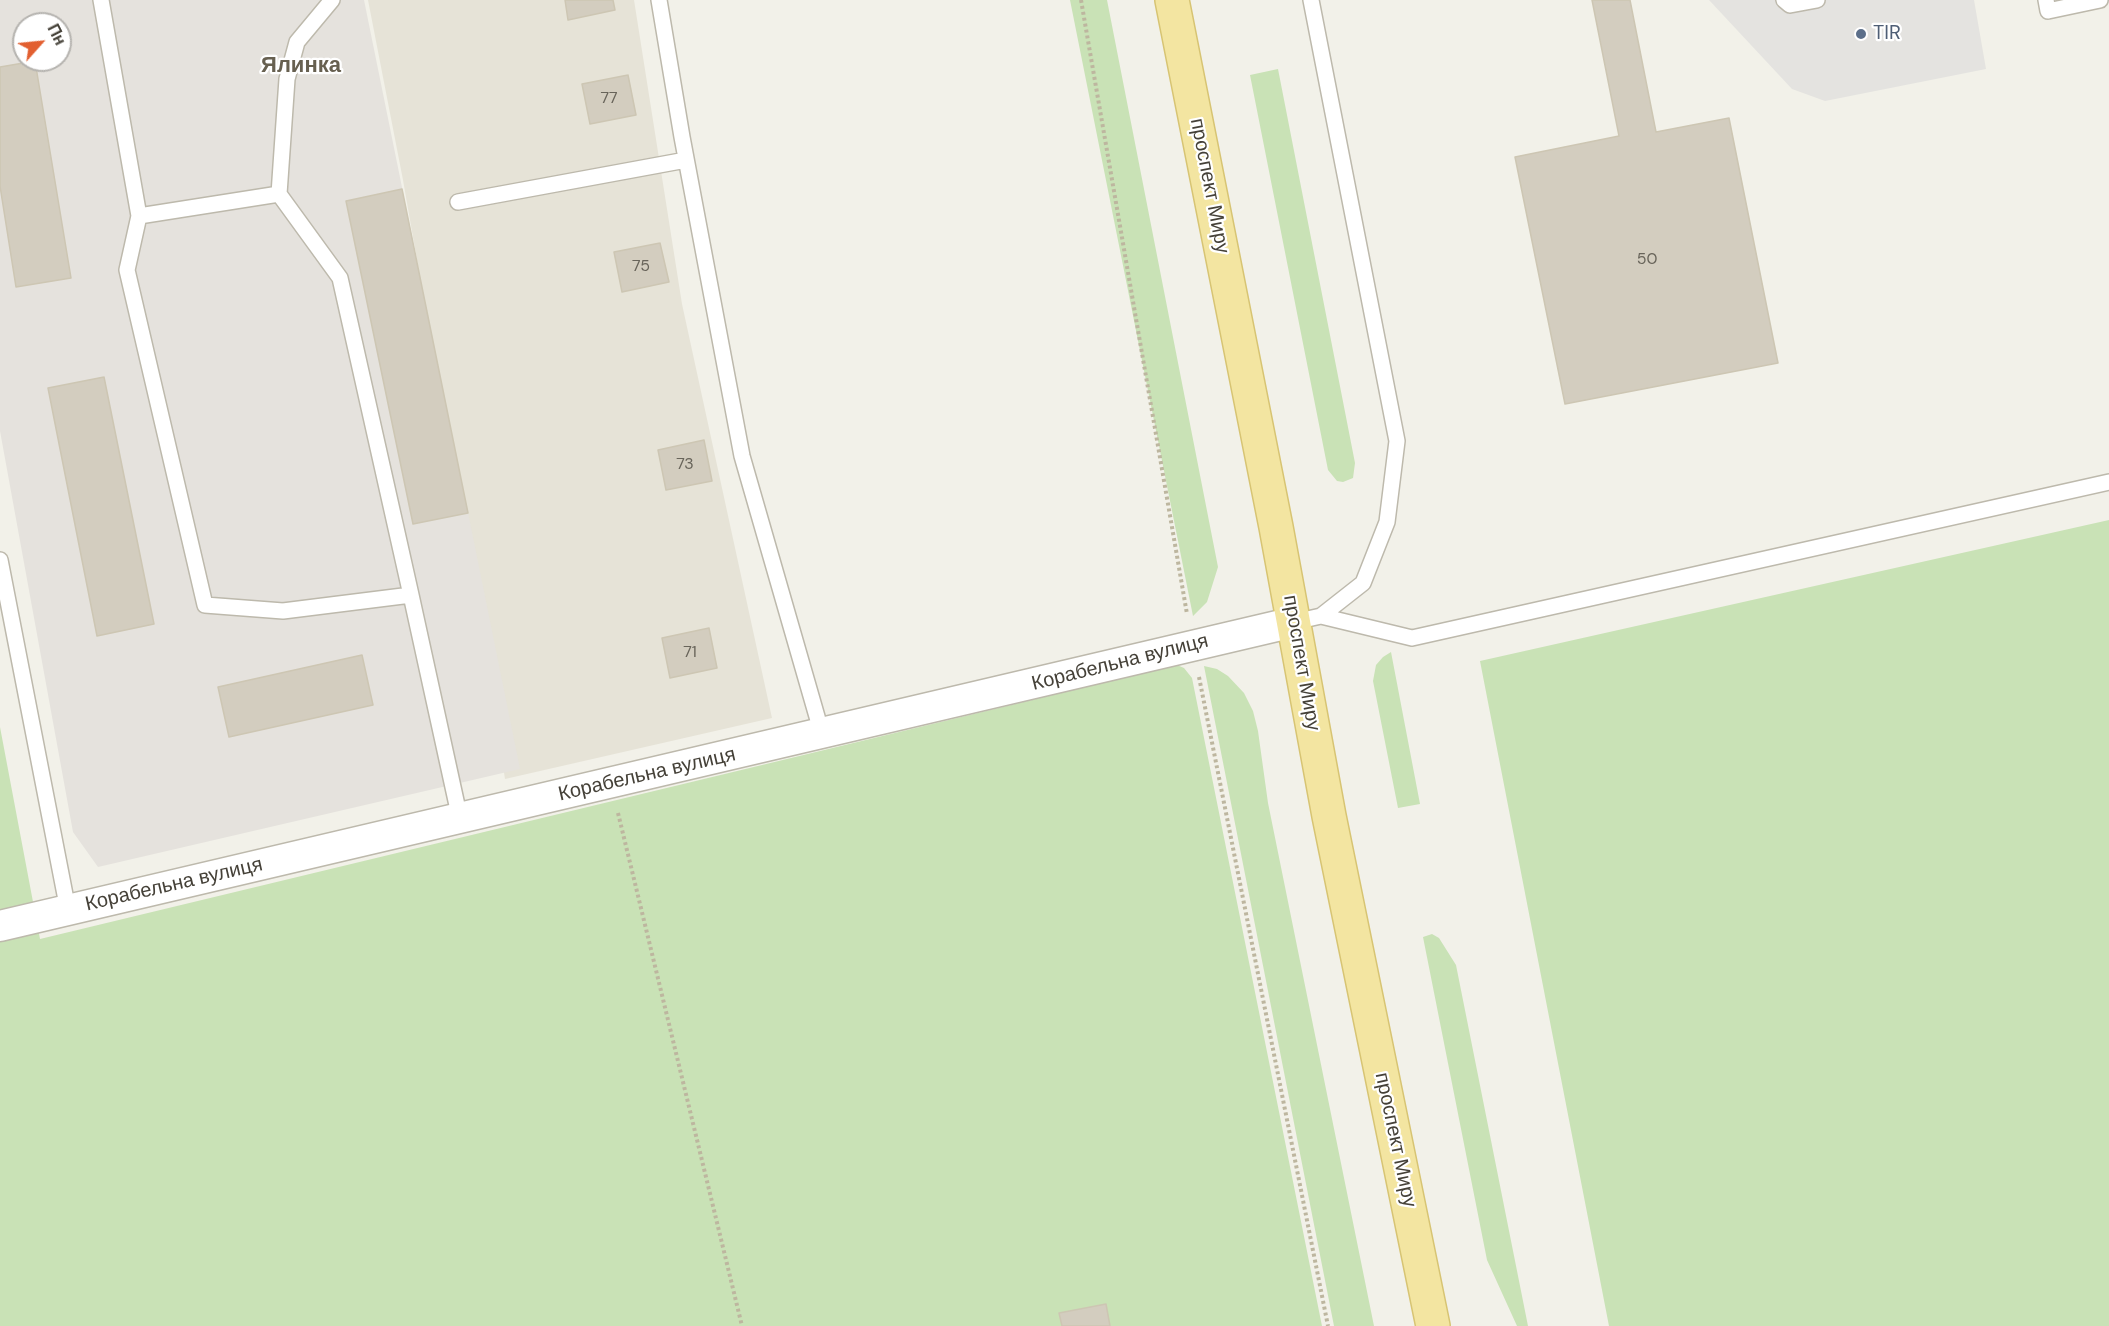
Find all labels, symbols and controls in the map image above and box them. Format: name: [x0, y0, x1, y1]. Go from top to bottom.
north arrow: [12, 12, 72, 72]
text: Пн: [43, 20, 71, 49]
place label: TIR: [1873, 22, 1901, 46]
marker: TIR: [1854, 27, 1868, 41]
district label: Ялинка: [261, 53, 341, 79]
house number: 77: [600, 89, 618, 109]
street label: проспект Миру: [1184, 116, 1234, 256]
house number: 50: [1637, 250, 1657, 270]
house number: 75: [632, 257, 650, 277]
house number: 73: [676, 455, 694, 475]
street label: проспект Миру: [1277, 593, 1325, 733]
street label: Корабельна вулиця: [1029, 629, 1211, 697]
house number: 71: [683, 643, 697, 663]
street label: Корабельна вулиця: [556, 743, 738, 807]
street label: Корабельна вулиця: [83, 853, 265, 917]
street label: проспект Миру: [1369, 1070, 1421, 1210]

